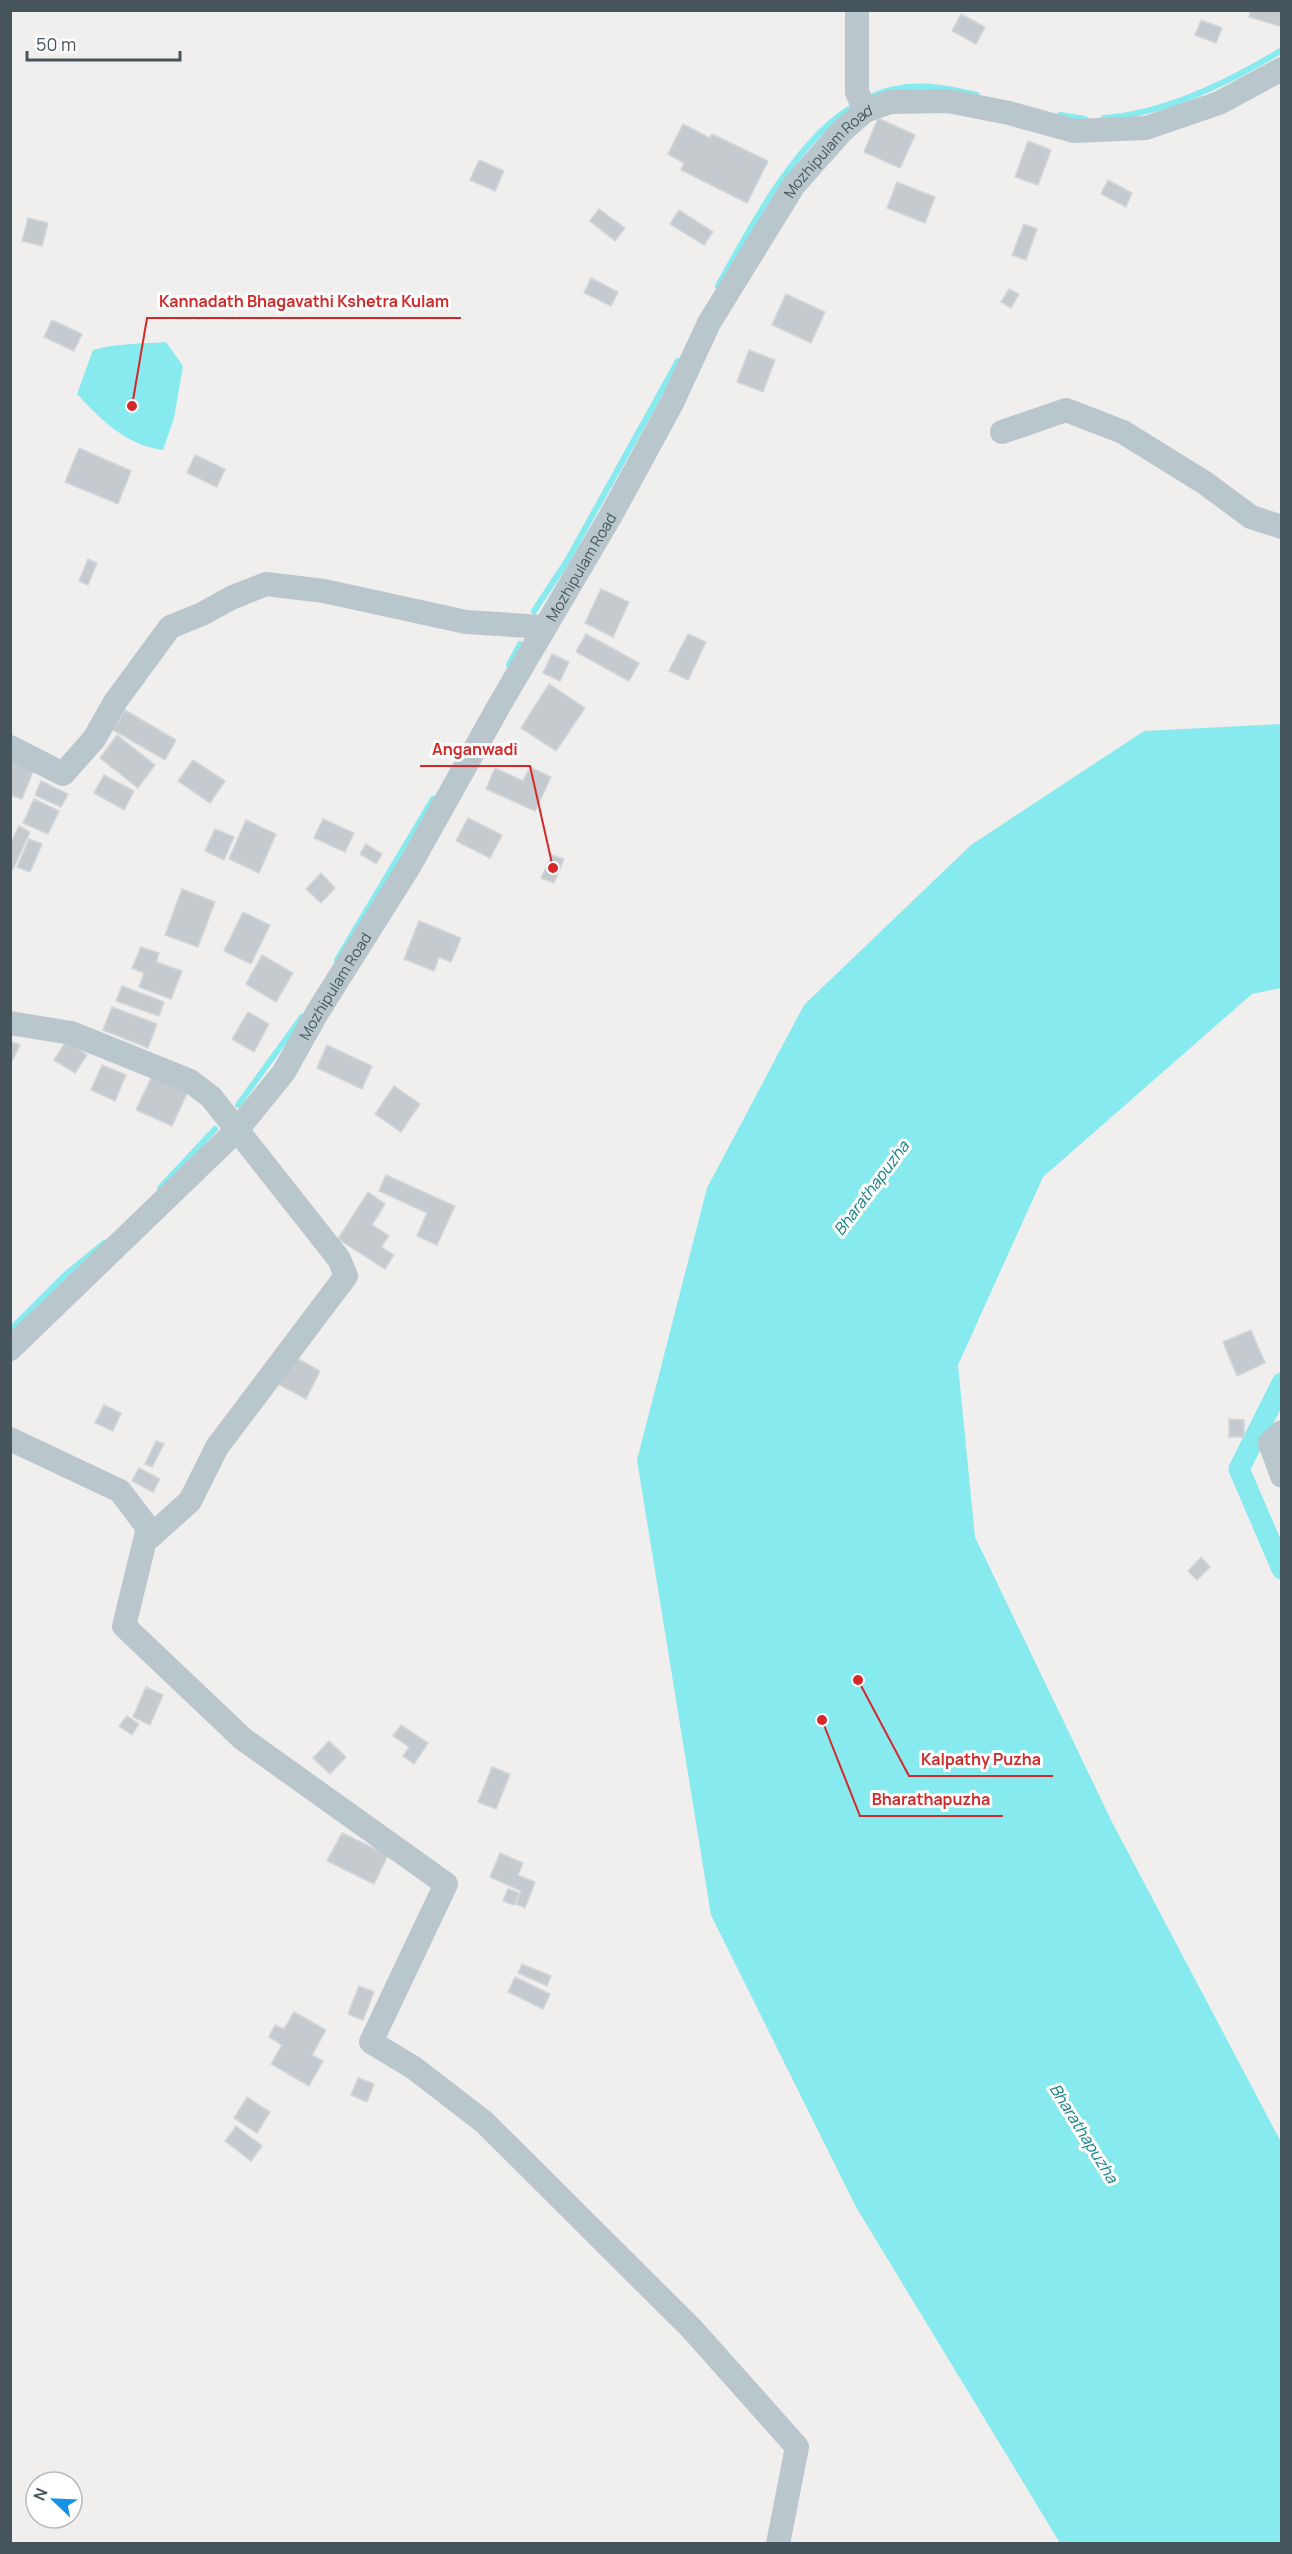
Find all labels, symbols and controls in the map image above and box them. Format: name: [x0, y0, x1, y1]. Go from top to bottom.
scale bar: [27, 24, 180, 62]
text: 50 m: [36, 32, 76, 56]
street label: Mozhipulam Road: [778, 99, 875, 202]
callout: Kannadath Bhagavathi Kshetra Kulam: [147, 284, 461, 318]
text: Kannadath Bhagavathi Kshetra Kulam: [159, 290, 449, 312]
street label: Mozhipulam Road: [541, 509, 621, 625]
callout: Anganwadi: [420, 732, 530, 766]
text: Anganwadi: [432, 738, 518, 760]
street label: Mozhipulam Road: [294, 928, 376, 1043]
water label: Bharathapuzha: [828, 1135, 915, 1240]
callout: Kalpathy Puzha: [909, 1742, 1053, 1776]
text: Kalpathy Puzha: [921, 1748, 1041, 1770]
callout: Bharathapuzha: [860, 1782, 1003, 1816]
text: Bharathapuzha: [872, 1788, 990, 1810]
water label: Bharathapuzha: [1045, 2079, 1124, 2188]
north arrow: [24, 2470, 84, 2530]
text: N: [28, 2485, 53, 2504]

